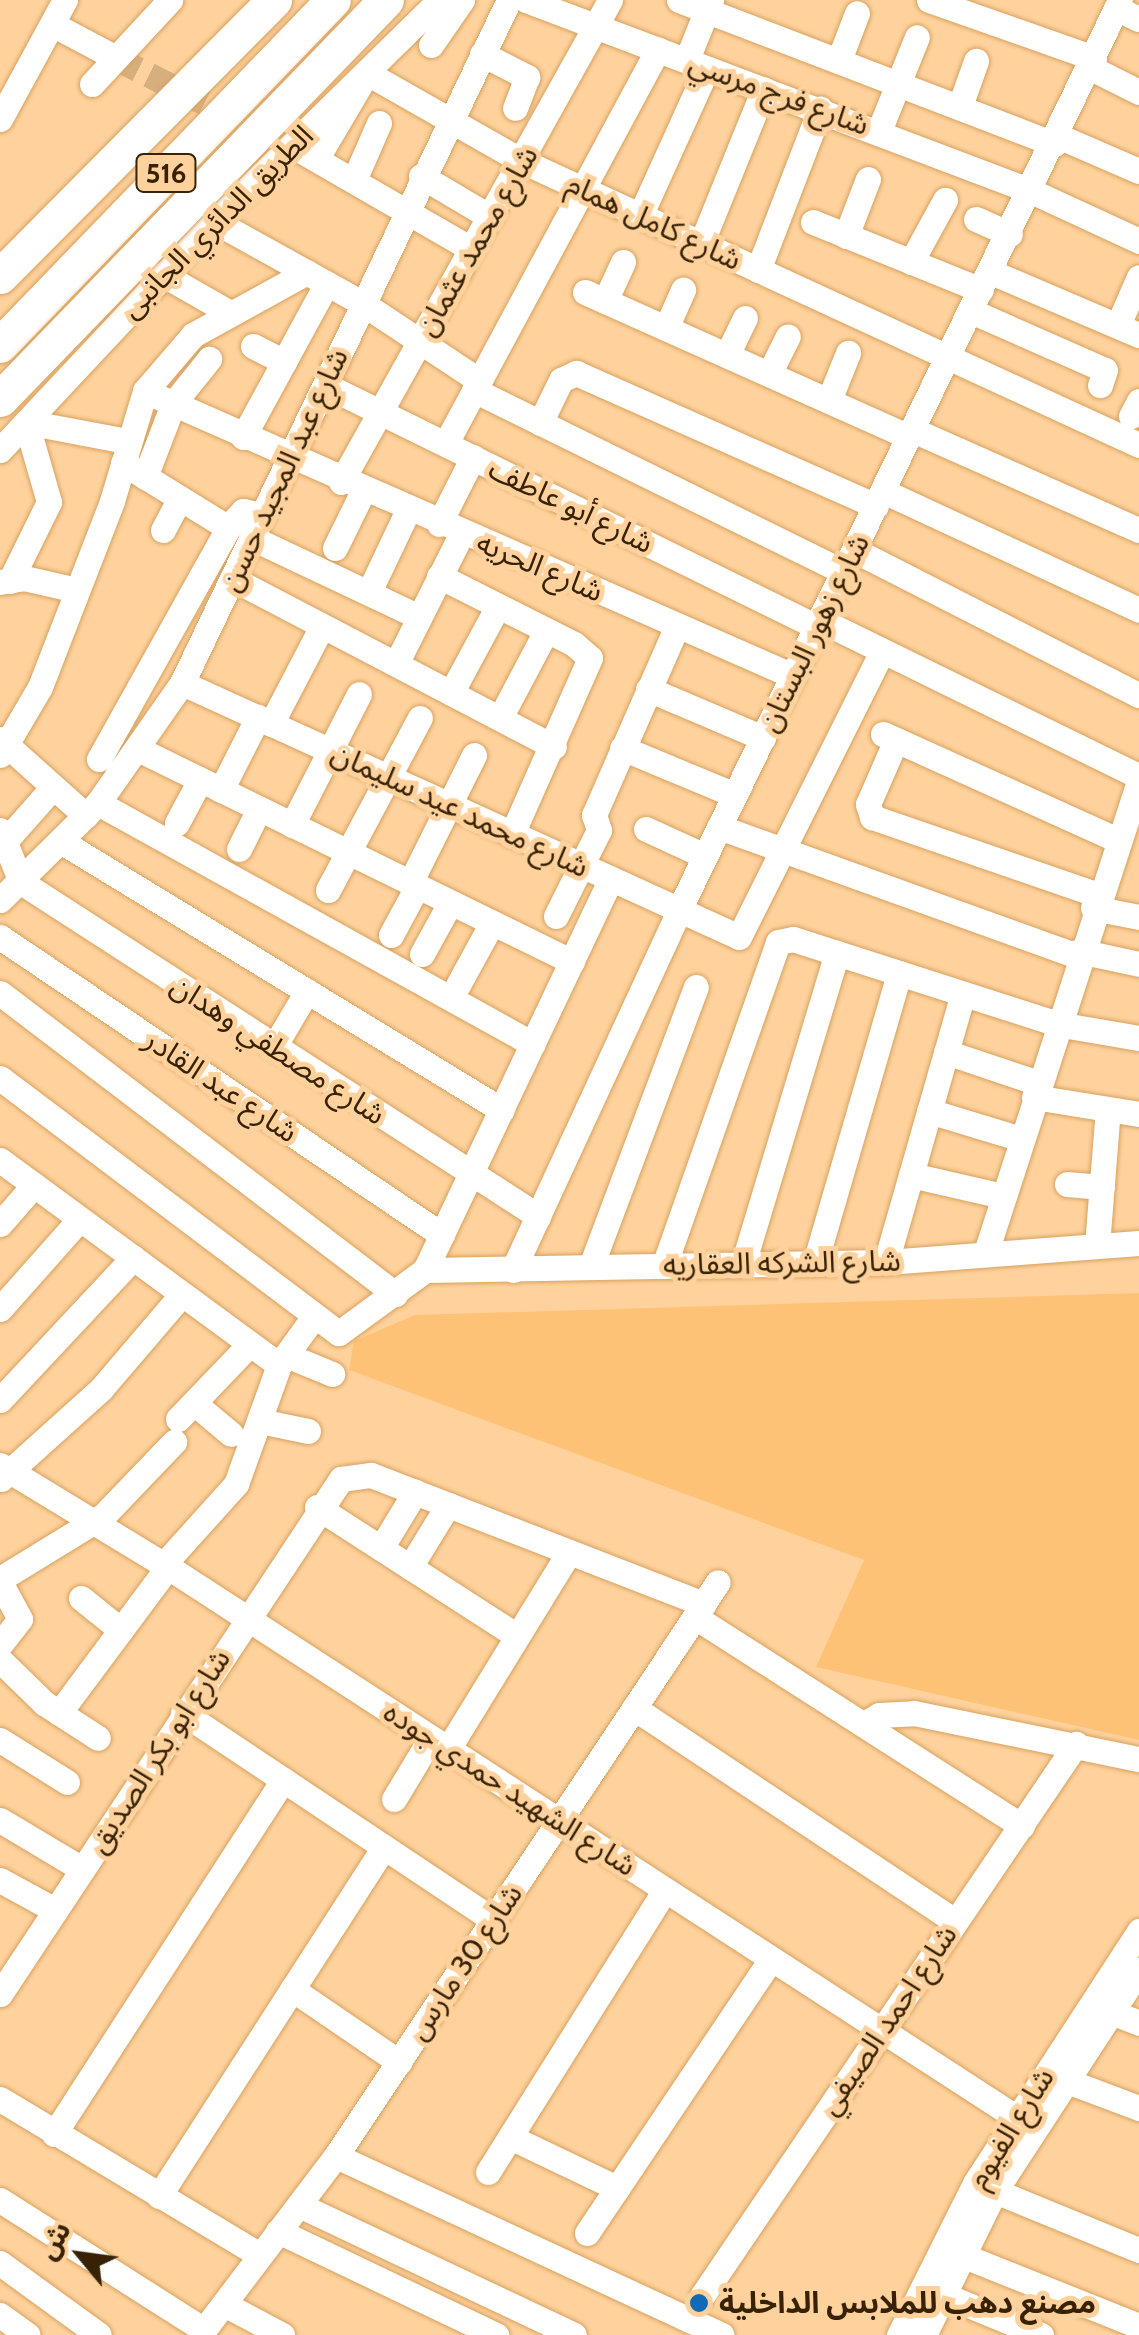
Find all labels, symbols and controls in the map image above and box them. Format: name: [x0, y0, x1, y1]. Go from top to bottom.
street label: شارع فرج مرسي: [684, 45, 874, 143]
street label: الطريق الدائري الجانبى: [113, 118, 321, 326]
street label: شارع محمد عثمان: [408, 140, 546, 342]
road number: 516: [134, 150, 198, 196]
street label: شارع كامل همام: [561, 166, 747, 278]
street label: شارع عبد المجيد حسن: [212, 343, 356, 597]
street label: شارع أبو عاطف: [483, 451, 659, 561]
street label: شارع الحريه: [471, 524, 609, 610]
street label: شارع زهور البستان: [751, 528, 877, 738]
street label: شارع محمد عيد سليمان: [326, 735, 594, 885]
street label: شارع مصطفي وهدان: [164, 967, 392, 1133]
street label: شارع عبد القادر: [138, 1022, 304, 1150]
street label: شارع الشركه العقاريه: [663, 1243, 901, 1283]
street label: شارع ابو بكر الصديق: [80, 1642, 238, 1860]
street label: شارع الشهيد حمدي جوده: [377, 1694, 643, 1884]
street label: شارع 30 مارس: [400, 1877, 530, 2047]
street label: شارع احمد الصيفي: [811, 1918, 965, 2122]
street label: شارع الفيوم: [960, 2061, 1062, 2195]
north arrow: [30, 2205, 130, 2305]
text: ش: [30, 2215, 78, 2265]
place label: مصنع دهب للملابس الداخلية: [719, 2285, 1096, 2321]
marker: مصنع دهب للملابس الداخلية: [688, 2292, 710, 2314]

